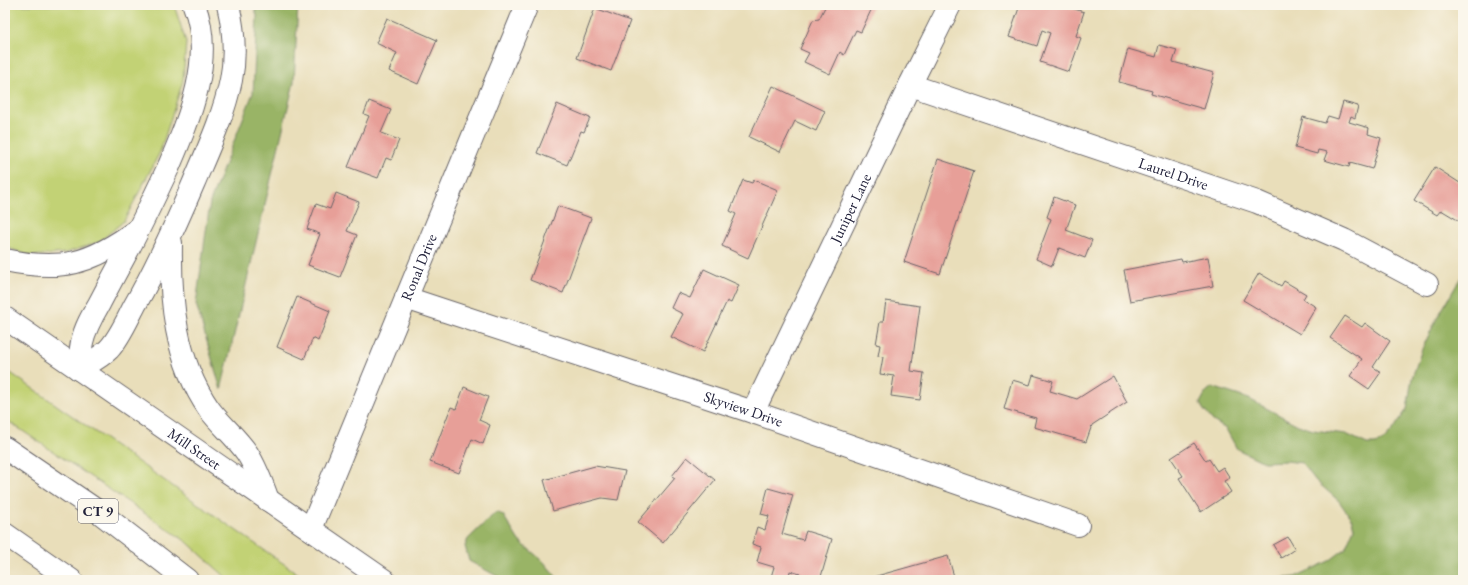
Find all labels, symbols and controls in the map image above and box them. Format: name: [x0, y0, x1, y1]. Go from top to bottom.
street label: Laurel Drive: [1136, 153, 1211, 194]
street label: Juniper Lane: [825, 170, 875, 248]
street label: Ronal Drive: [396, 231, 441, 303]
street label: Skyview Drive: [701, 386, 786, 431]
street label: Mill Street: [164, 423, 225, 474]
road number: CT 9: [78, 499, 118, 523]

